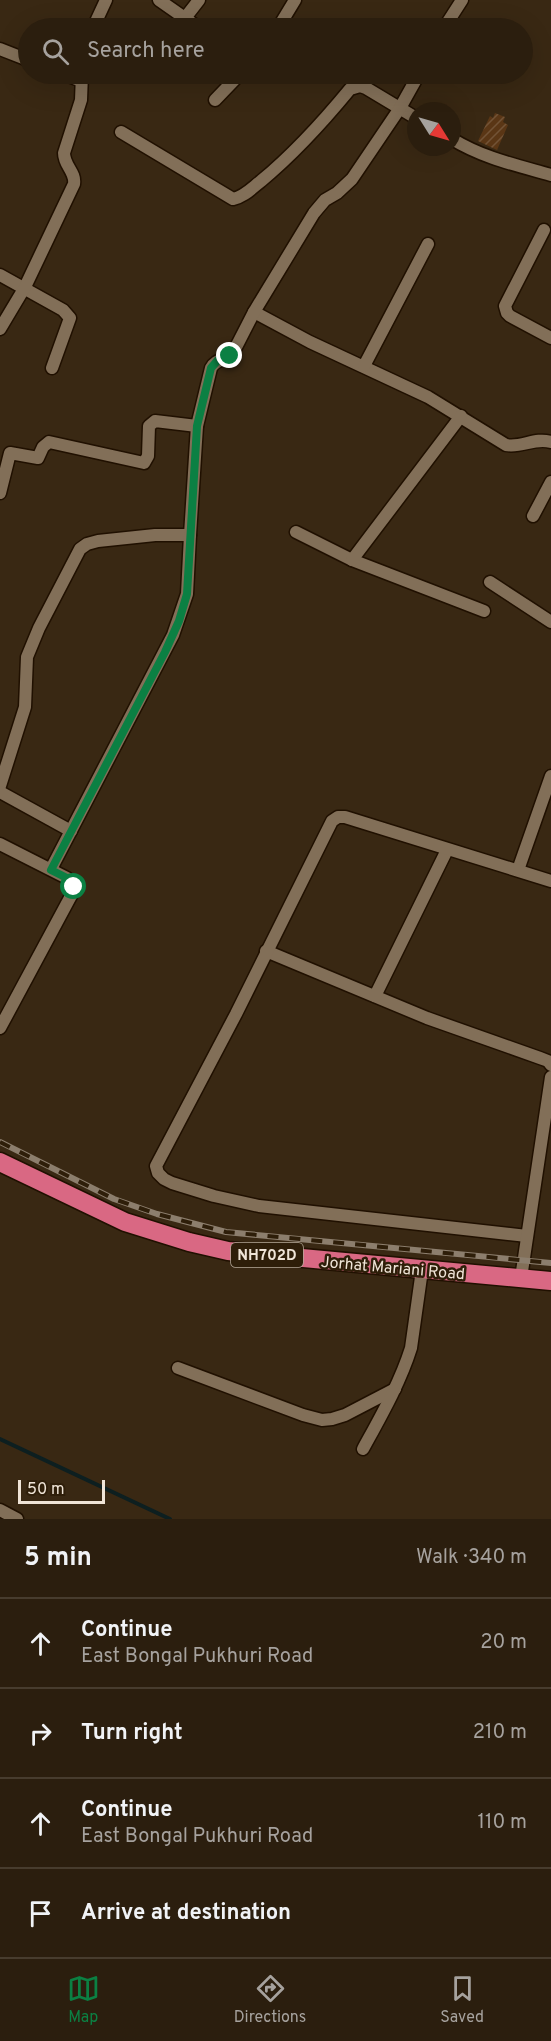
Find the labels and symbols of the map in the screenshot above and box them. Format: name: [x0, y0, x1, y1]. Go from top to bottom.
north arrow: [407, 102, 461, 156]
route end: [216, 342, 242, 368]
route start: [60, 873, 86, 899]
road number: NH702D: [231, 1243, 303, 1267]
street label: Jorhat Mariani Road: [320, 1253, 466, 1285]
scale bar: [18, 1477, 105, 1504]

